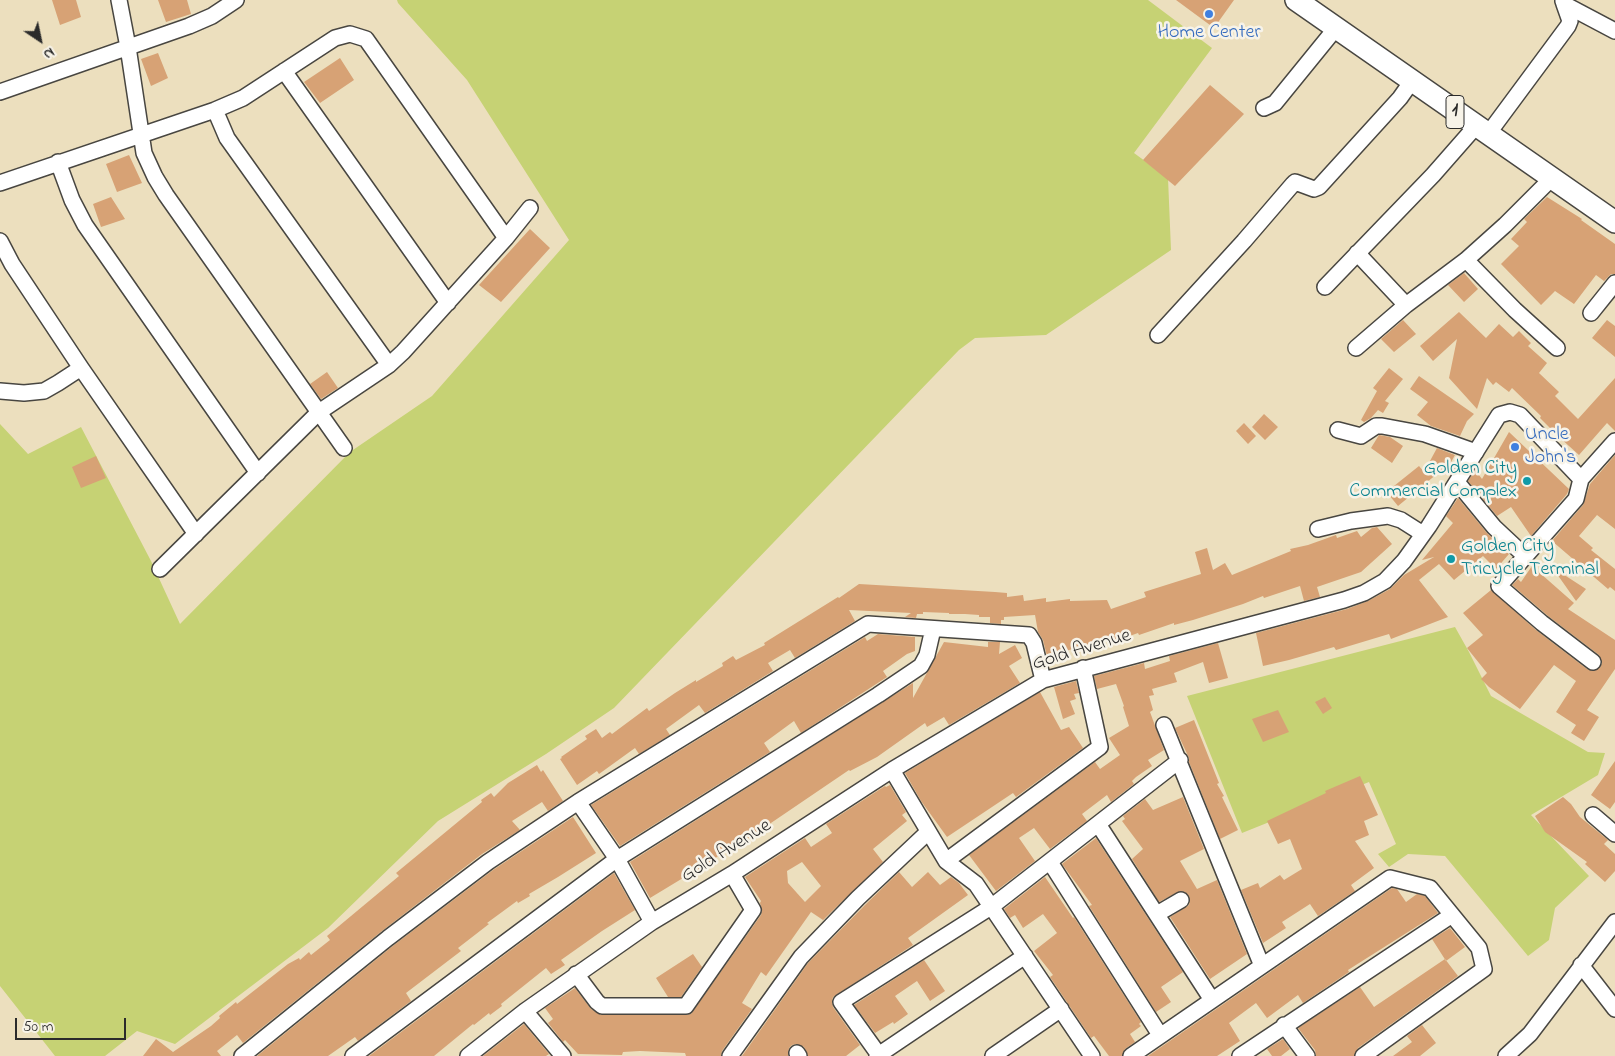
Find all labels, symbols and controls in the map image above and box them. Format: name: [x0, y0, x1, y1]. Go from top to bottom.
marker: Home Center: [1203, 8, 1215, 20]
north arrow: [15, 15, 65, 65]
place label: Home Center: [1157, 22, 1261, 46]
text: N: [39, 41, 58, 64]
road number: 1: [1446, 95, 1464, 128]
place label: Uncle John's: [1525, 424, 1576, 471]
marker: Uncle John's: [1509, 441, 1521, 453]
place label: Golden City Commercial Complex: [1349, 458, 1517, 505]
marker: Golden City Commercial Complex: [1521, 475, 1533, 487]
place label: Golden City Tricycle Terminal: [1461, 536, 1599, 583]
marker: Golden City Tricycle Terminal: [1445, 553, 1457, 565]
street label: Gold Avenue: [1030, 625, 1134, 677]
street label: Gold Avenue: [678, 815, 776, 889]
scale bar: [18, 1008, 129, 1040]
text: 50 m: [23, 1016, 53, 1038]

